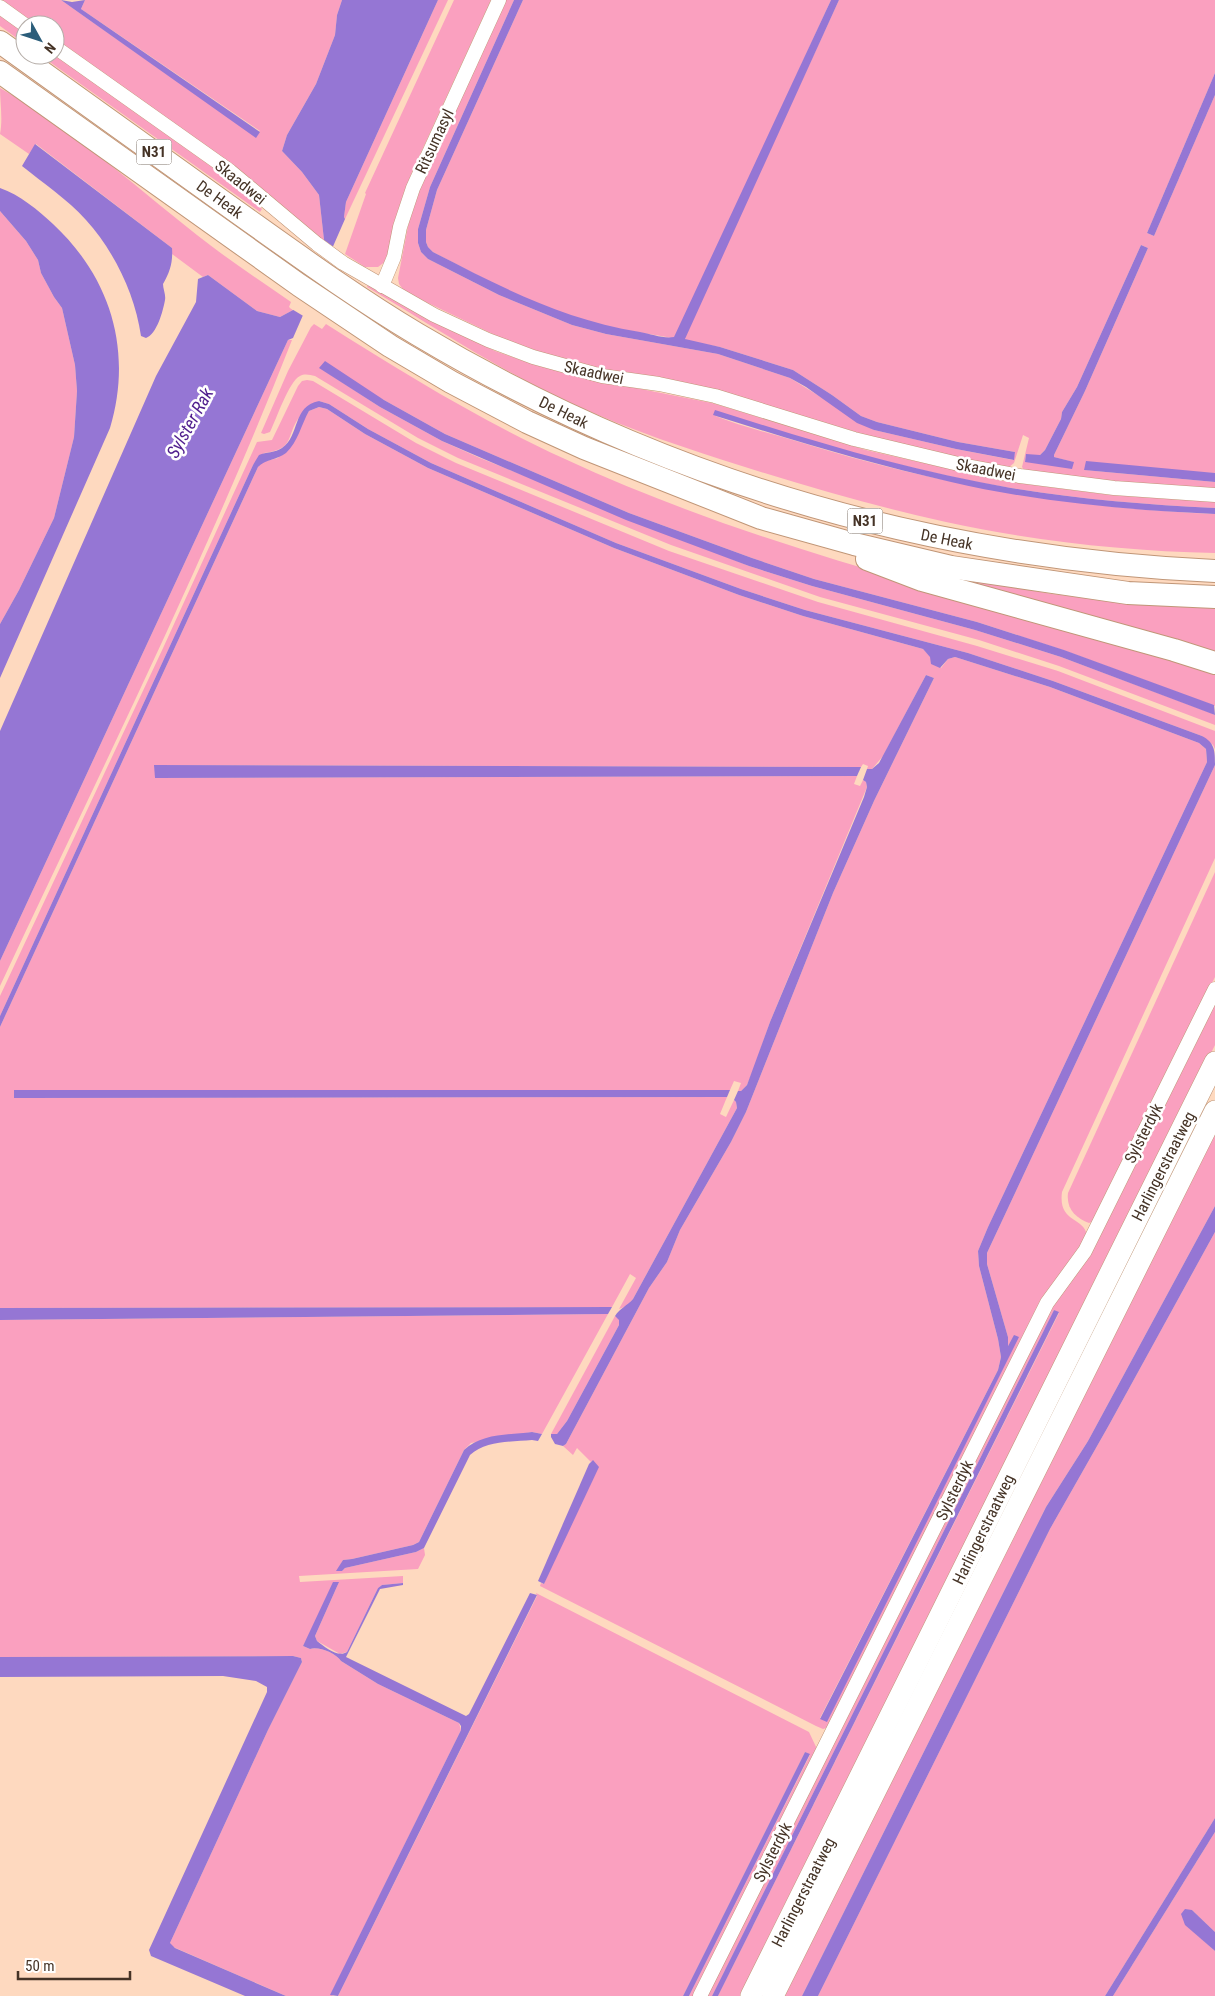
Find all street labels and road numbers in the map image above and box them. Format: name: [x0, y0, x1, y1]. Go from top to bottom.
street label: Ritsumasyl: [411, 106, 458, 177]
road number: N31: [136, 140, 172, 164]
street label: Skaadwei: [211, 156, 270, 209]
street label: De Heak: [193, 176, 247, 223]
street label: Skaadwei: [562, 357, 625, 388]
street label: De Heak: [536, 392, 592, 433]
street label: Skaadwei: [954, 454, 1017, 485]
road number: N31: [848, 508, 882, 534]
street label: De Heak: [919, 525, 975, 554]
street label: Sylsterdyk: [1120, 1099, 1167, 1166]
street label: Harlingerstraatweg: [1128, 1108, 1199, 1224]
street label: Sylsterdyk: [932, 1456, 978, 1523]
street label: Harlingerstraatweg: [949, 1471, 1018, 1587]
street label: Sylsterdyk: [749, 1818, 796, 1885]
street label: Harlingerstraatweg: [768, 1834, 839, 1950]

